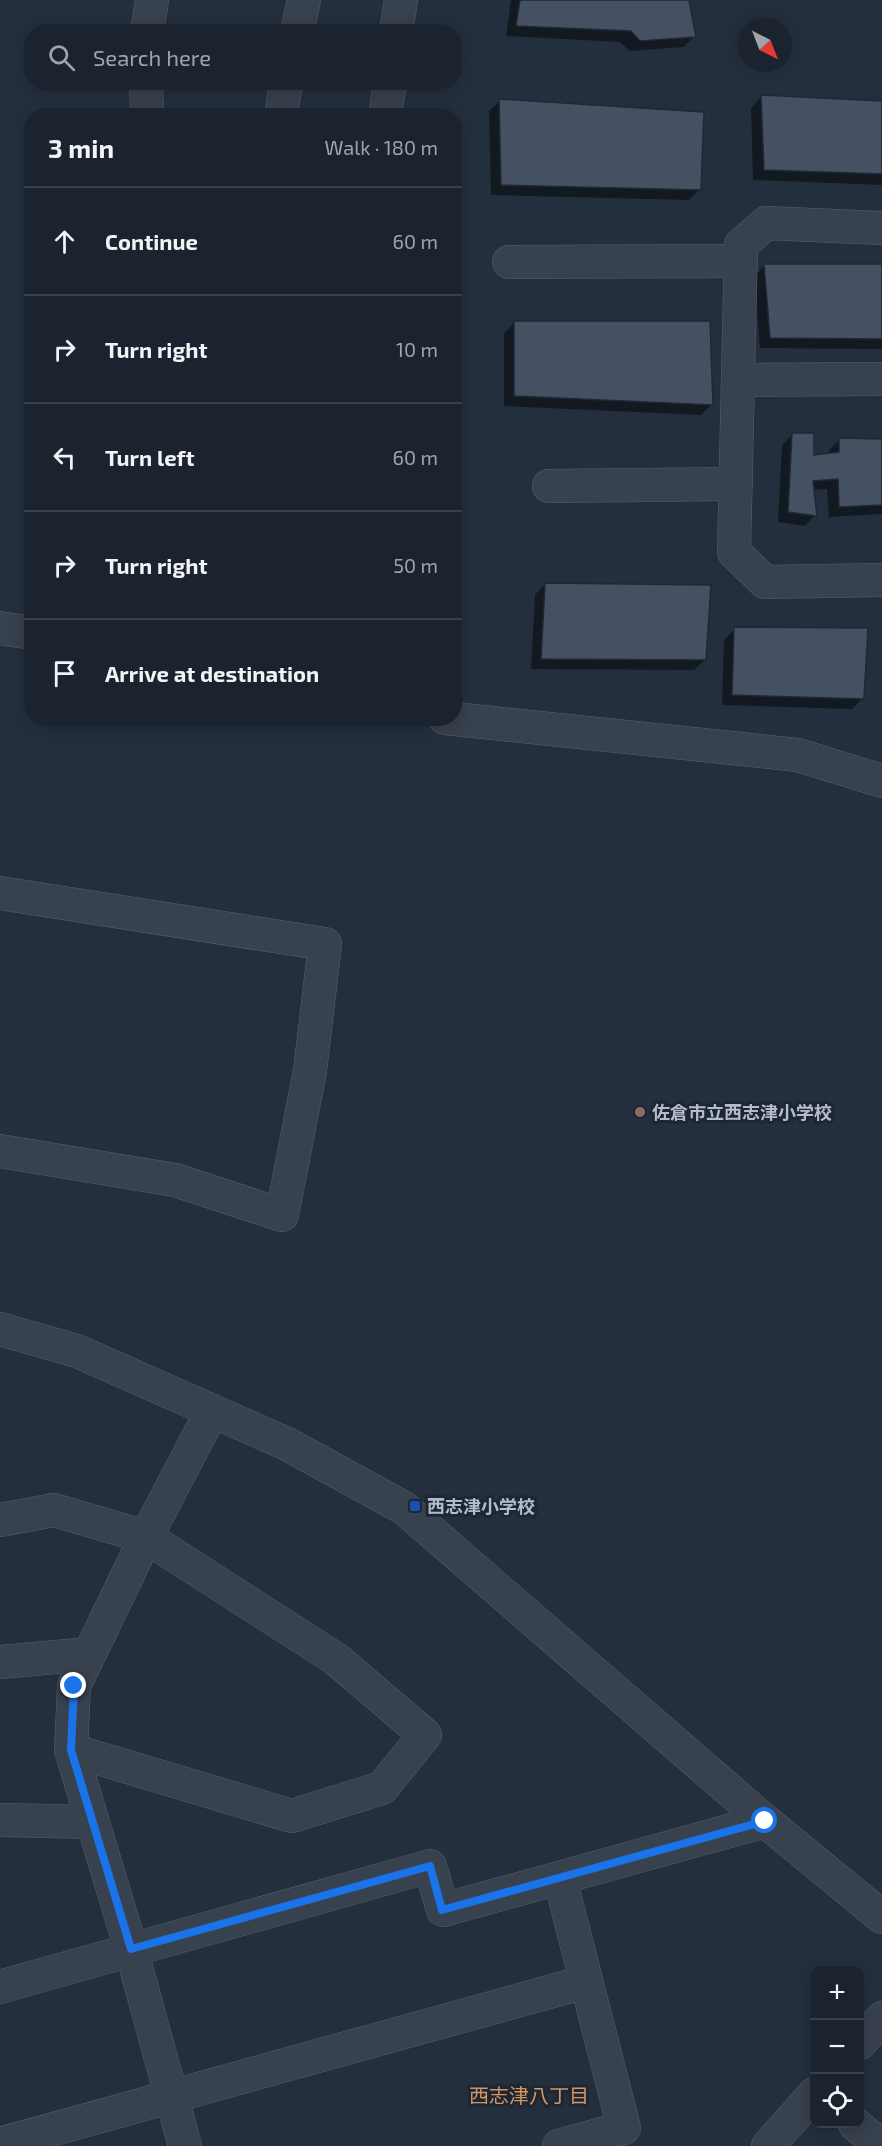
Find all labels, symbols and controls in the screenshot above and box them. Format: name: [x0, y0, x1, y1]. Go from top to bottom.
north arrow: [738, 18, 792, 72]
search box: [24, 24, 462, 90]
icon: search: [45, 41, 78, 74]
text: Search here: [93, 44, 211, 70]
text: 3 min: [48, 132, 114, 163]
text: Walk · 180 m: [325, 135, 438, 159]
icon: ahead: [48, 225, 81, 258]
text: Continue: [105, 228, 198, 254]
text: 60 m: [393, 229, 438, 253]
icon: right: [48, 333, 81, 366]
text: Turn right: [105, 336, 207, 362]
text: 10 m: [396, 337, 438, 361]
icon: left: [48, 441, 81, 474]
text: Turn left: [105, 444, 194, 470]
text: 60 m: [393, 445, 438, 469]
icon: right: [48, 549, 81, 582]
text: Turn right: [105, 552, 207, 578]
text: 50 m: [393, 553, 438, 577]
icon: arrive: [48, 657, 81, 690]
text: Arrive at destination: [105, 660, 319, 686]
place label: 佐倉市立西志津小学校: [652, 1101, 832, 1123]
marker: 佐倉市立西志津小学校: [633, 1105, 647, 1119]
place label: 西志津小学校: [427, 1495, 535, 1517]
marker: 西志津小学校: [408, 1499, 422, 1513]
route end: [60, 1672, 86, 1698]
route start: [751, 1807, 777, 1833]
map controls: [810, 1966, 864, 2128]
button: +: [810, 1966, 864, 2020]
button: −: [810, 2020, 864, 2074]
button: locate: [810, 2074, 864, 2128]
district label: 西志津八丁目: [469, 2083, 589, 2107]

